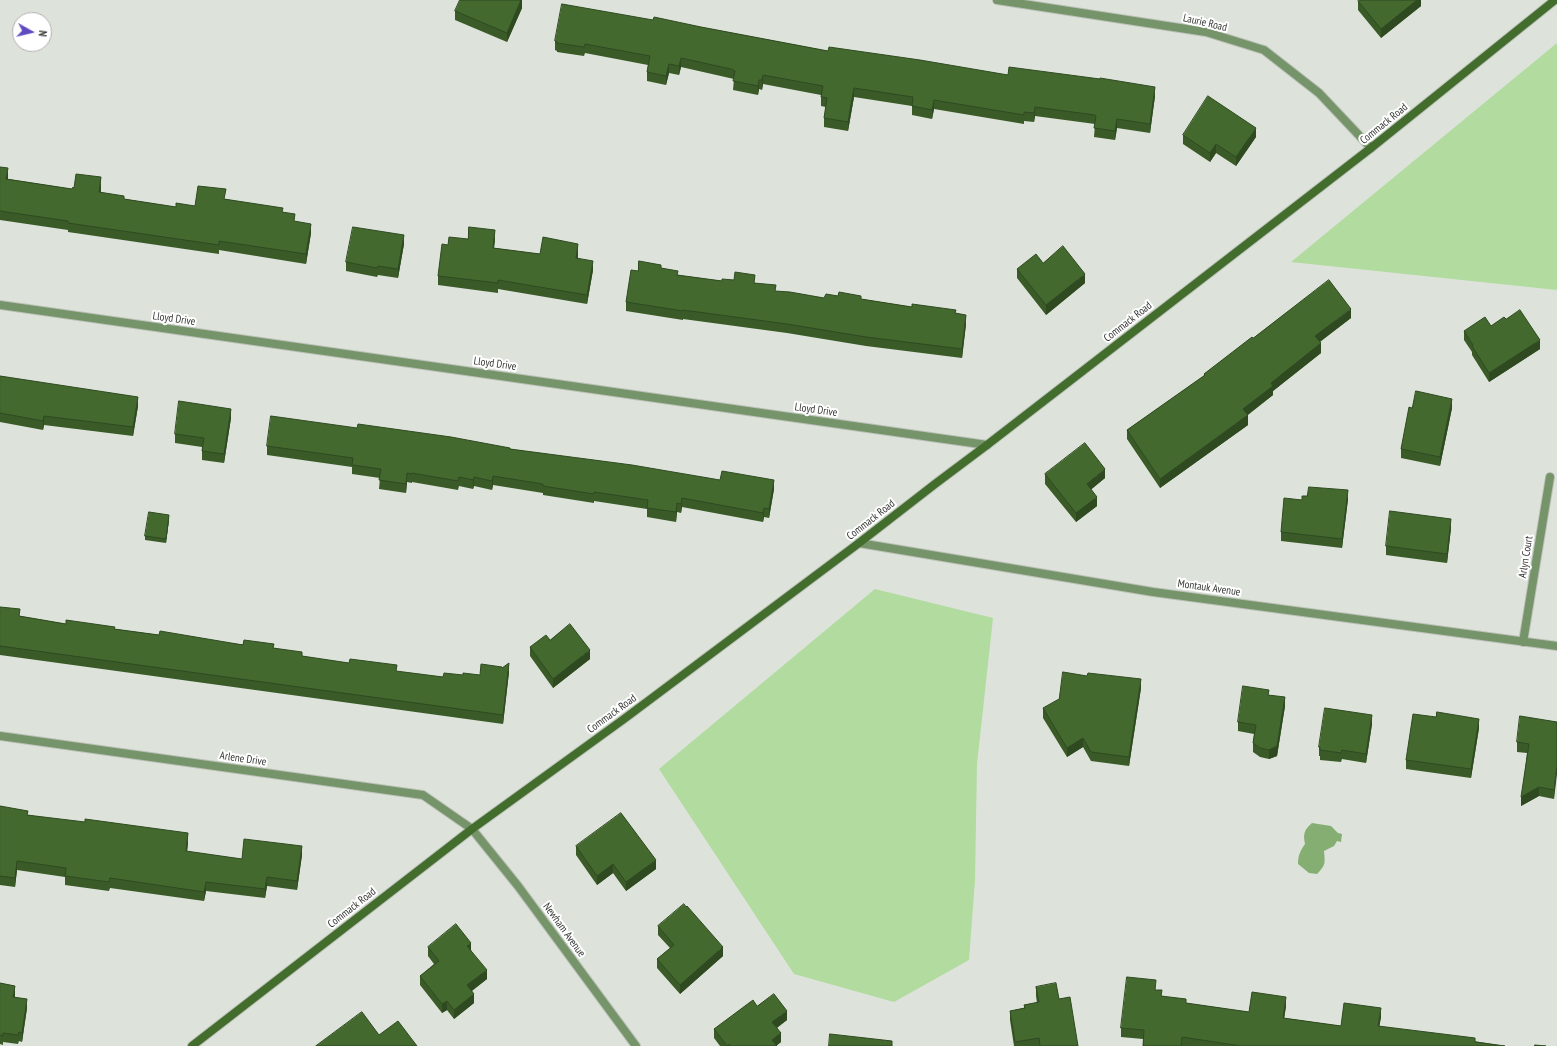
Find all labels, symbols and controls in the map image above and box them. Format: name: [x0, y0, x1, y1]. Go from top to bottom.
north arrow: [12, 12, 52, 52]
street label: Laurie Road: [1182, 12, 1228, 34]
text: N: [36, 30, 50, 37]
street label: Commack Road: [1358, 101, 1410, 147]
street label: Commack Road: [1101, 299, 1155, 345]
street label: Lloyd Drive: [152, 309, 196, 329]
street label: Lloyd Drive: [473, 354, 517, 374]
street label: Lloyd Drive: [794, 400, 838, 420]
street label: Commack Road: [844, 497, 898, 543]
street label: Arlyn Court: [1516, 535, 1536, 579]
street label: Montauk Avenue: [1177, 577, 1241, 599]
street label: Commack Road: [585, 692, 639, 736]
street label: Arlene Drive: [219, 749, 267, 769]
street label: Commack Road: [325, 885, 379, 931]
street label: Newham Avenue: [540, 900, 588, 960]

